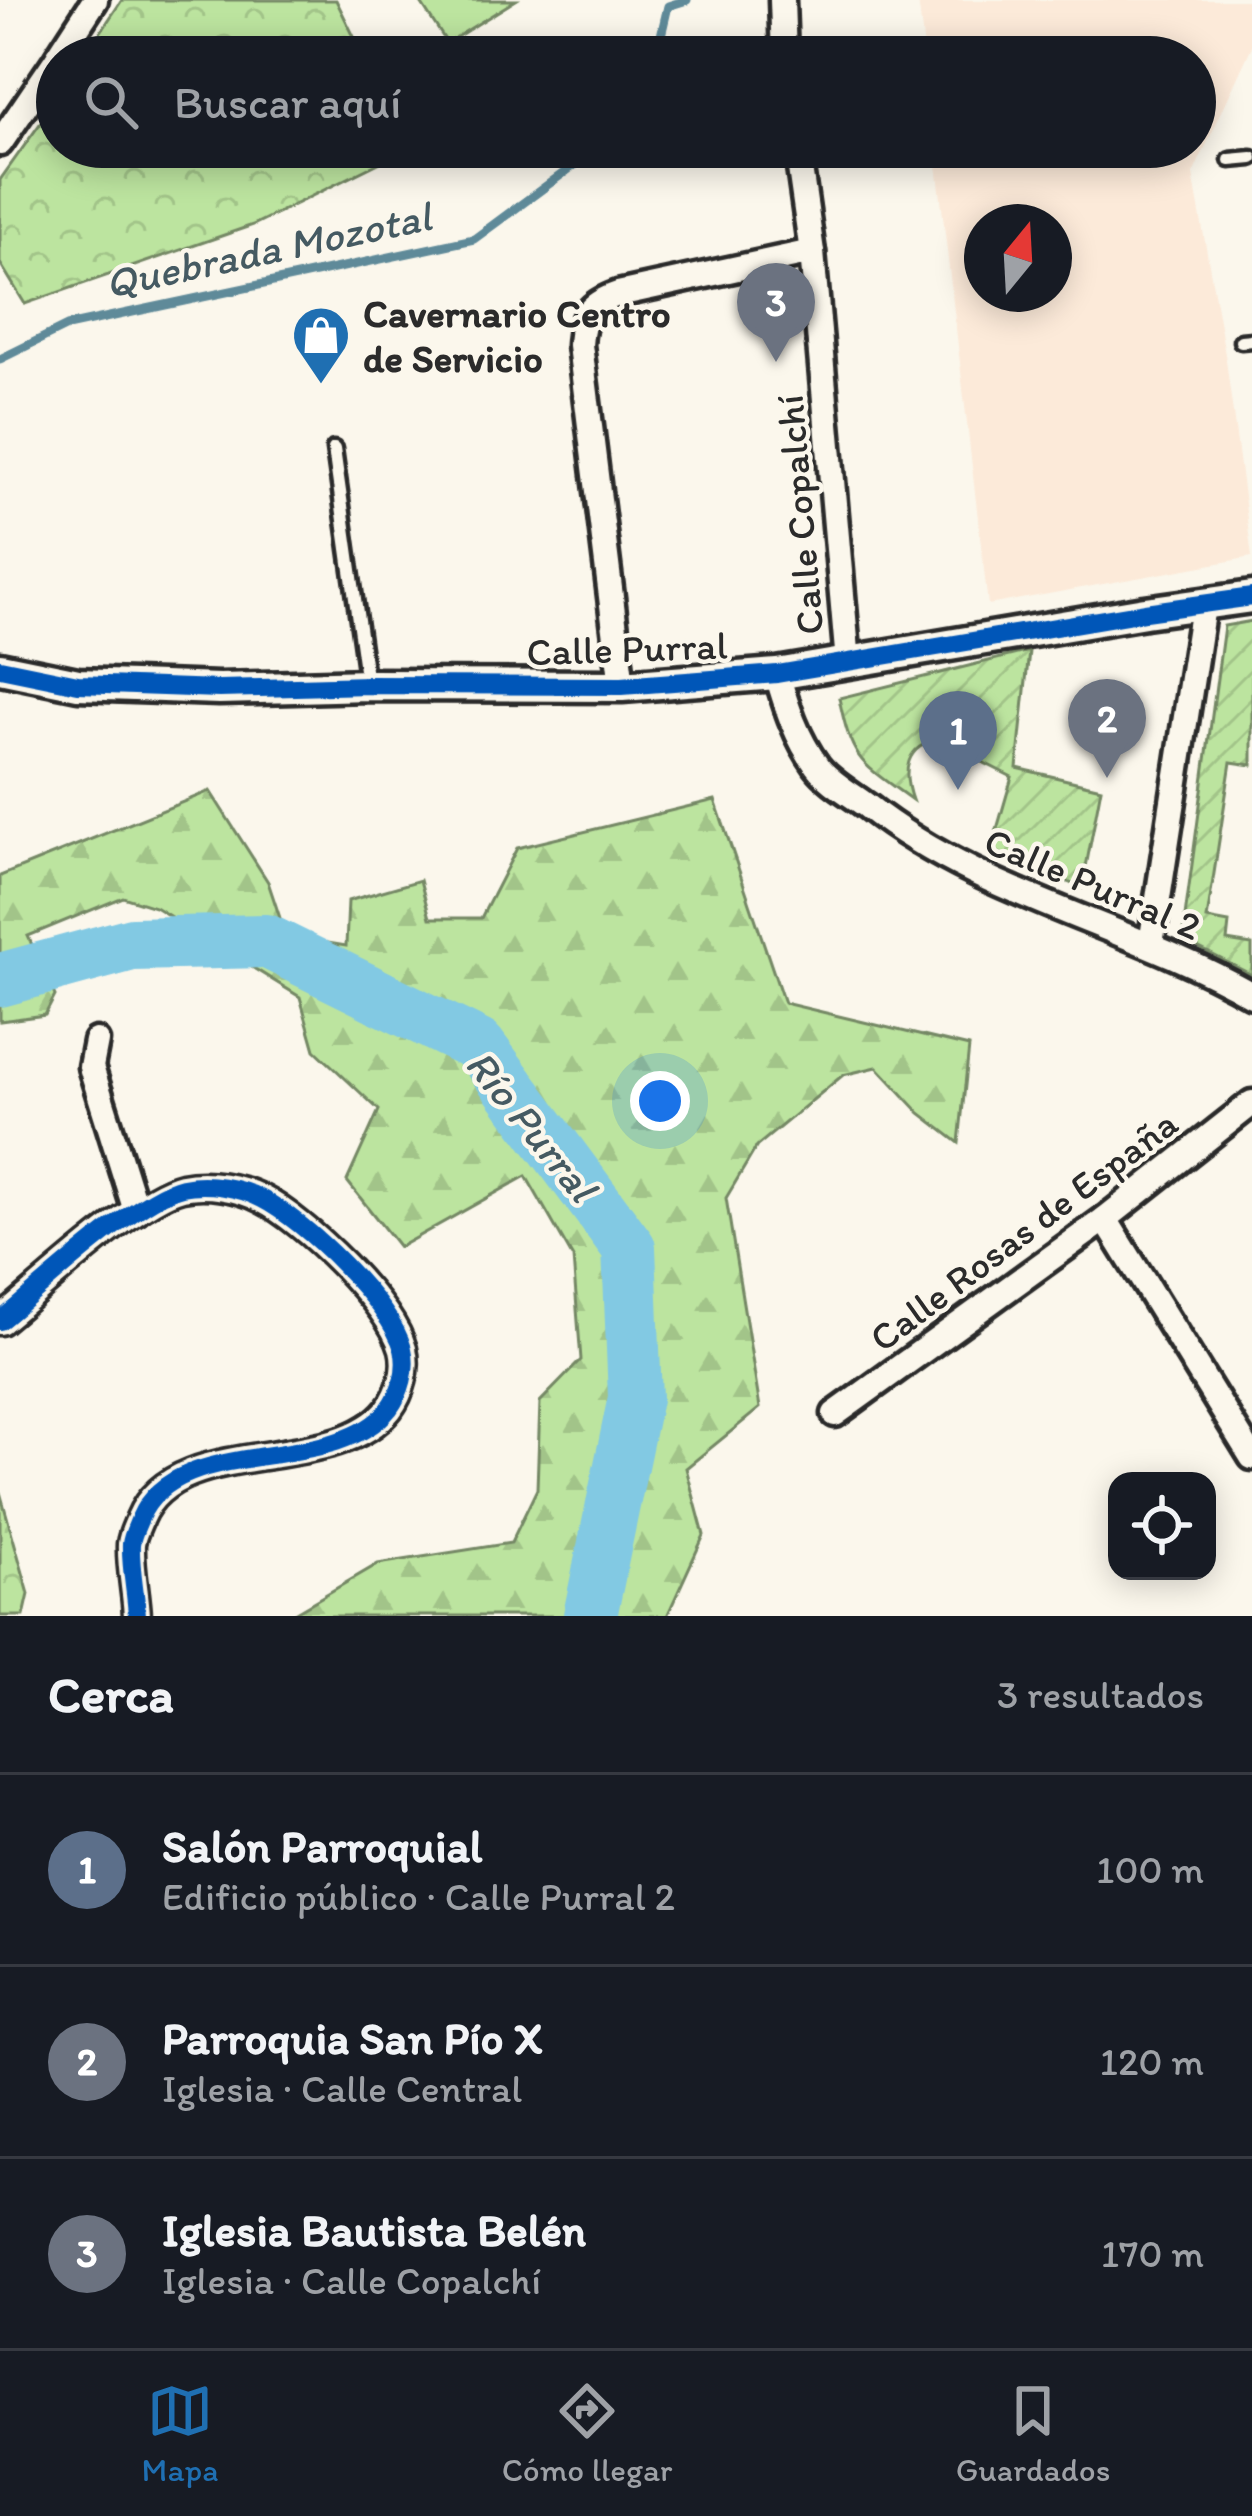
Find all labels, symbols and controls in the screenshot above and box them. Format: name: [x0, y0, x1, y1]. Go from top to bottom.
search box: [36, 36, 1216, 168]
icon: search: [78, 69, 144, 135]
text: Buscar aquí: [174, 75, 401, 129]
water label: Quebrada Mozotal: [100, 189, 439, 309]
north arrow: [964, 204, 1072, 312]
pin: 3: [737, 263, 815, 362]
place label: Cavernario Centro de Servicio: [363, 290, 671, 382]
shop icon: Cavernario Centro de Servicio: [290, 304, 352, 386]
street label: Calle Copalchí: [766, 393, 833, 637]
street label: Calle Purral: [526, 622, 728, 675]
pin: 2: [1068, 679, 1146, 778]
pin: 1: [919, 691, 997, 790]
street label: Calle Purral 2: [978, 817, 1208, 950]
water label: Río Purral: [455, 1039, 610, 1214]
your location: [630, 1071, 690, 1131]
street label: Calle Rosas de España: [860, 1099, 1186, 1361]
map controls: [1108, 1472, 1216, 1580]
button: locate: [1108, 1472, 1216, 1580]
text: Cerca: [48, 1664, 174, 1725]
text: 3 resultados: [997, 1671, 1204, 1718]
text: Salón Parroquial: [162, 1819, 483, 1873]
text: 1: [78, 1846, 96, 1893]
text: 100 m: [1096, 1846, 1204, 1893]
text: Edificio público · Calle Purral 2: [162, 1873, 675, 1920]
text: Parroquia San Pío X: [162, 2011, 543, 2065]
text: 2: [77, 2038, 97, 2085]
text: 120 m: [1100, 2038, 1204, 2085]
text: Iglesia · Calle Central: [162, 2065, 522, 2112]
text: Iglesia Bautista Belén: [162, 2203, 586, 2257]
text: 3: [76, 2230, 98, 2277]
text: 170 m: [1101, 2230, 1204, 2277]
text: Iglesia · Calle Copalchí: [162, 2257, 541, 2304]
tab: Mapa: [142, 2378, 218, 2489]
tab: Cómo llegar: [502, 2378, 673, 2489]
tab: Guardados: [956, 2378, 1110, 2489]

